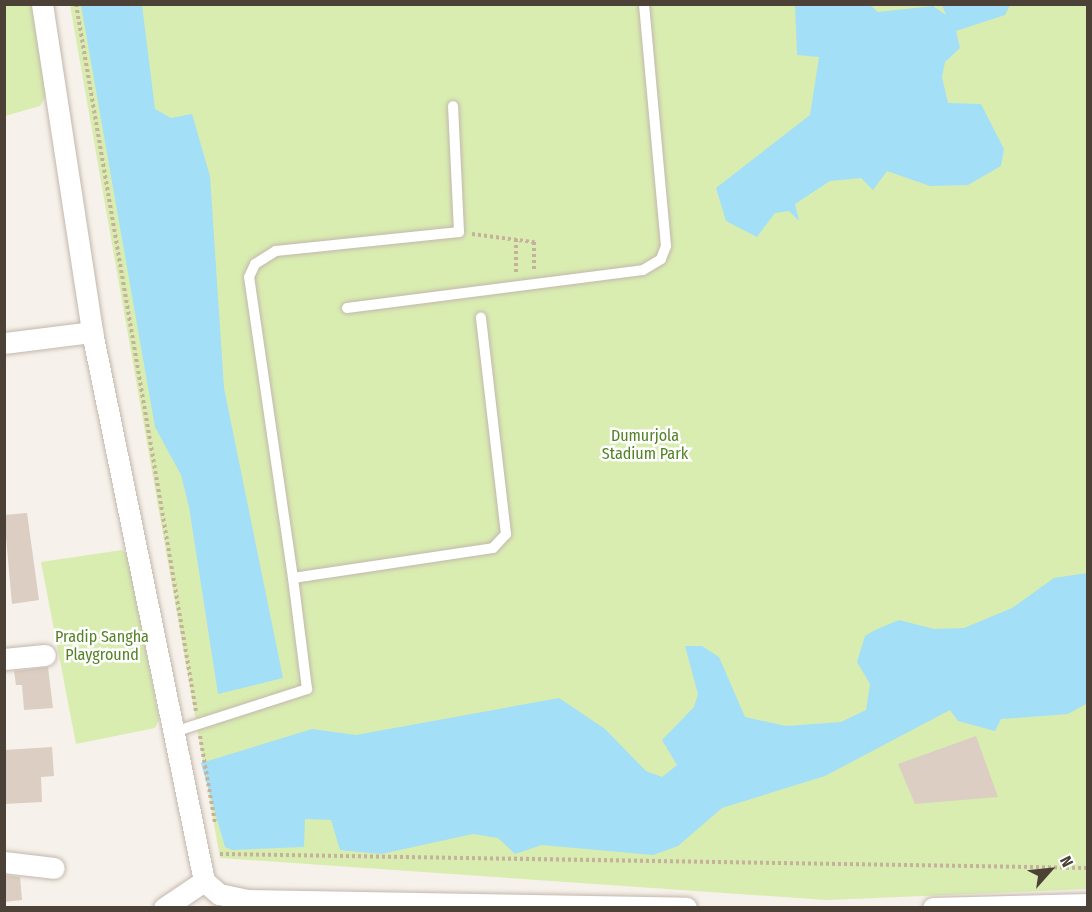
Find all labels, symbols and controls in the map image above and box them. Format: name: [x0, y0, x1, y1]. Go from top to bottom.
park label: Dumurjola Stadium Park: [602, 426, 688, 464]
park label: Pradip Sangha Playground: [55, 627, 149, 665]
north arrow: [1020, 840, 1080, 900]
text: N: [1056, 853, 1077, 870]

